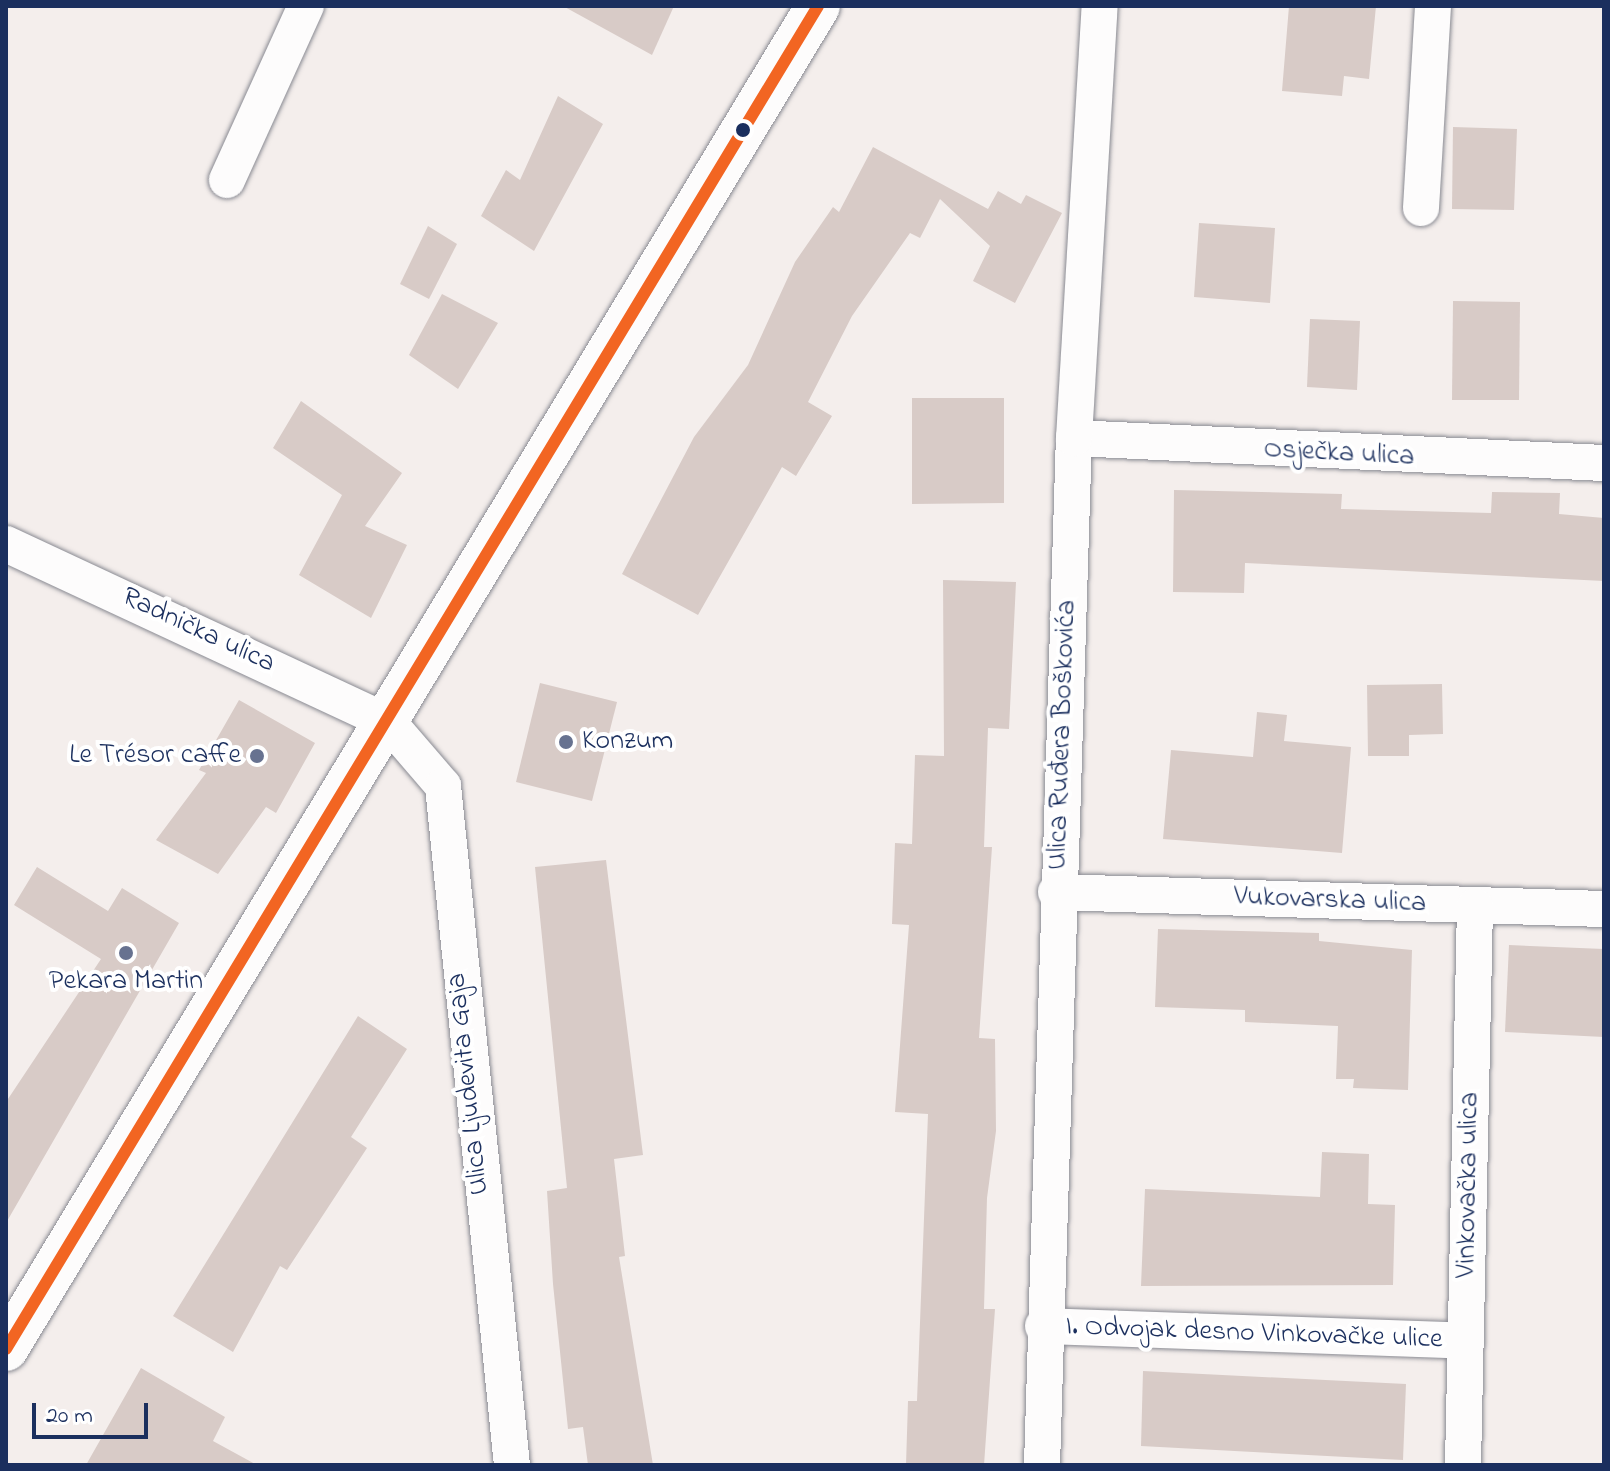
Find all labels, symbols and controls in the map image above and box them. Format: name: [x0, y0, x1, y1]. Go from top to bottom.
unlabelled marker: [735, 122, 751, 138]
street label: Osječka ulica: [1263, 433, 1415, 475]
street label: Radnička ulica: [116, 581, 280, 681]
street label: Ulica Ruđera Boškovića: [1041, 599, 1085, 871]
place label: Konzum: [582, 725, 673, 759]
marker: Konzum: [557, 733, 575, 751]
place label: Le Trésor caffe: [69, 739, 241, 773]
marker: Le Trésor caffe: [248, 747, 266, 765]
street label: Vukovarska ulica: [1233, 881, 1427, 921]
marker: Pekara Martin: [117, 944, 135, 962]
place label: Pekara Martin: [49, 965, 203, 999]
street label: Ulica Ljudevita Gaja: [441, 971, 497, 1197]
street label: Vinkovačka ulica: [1451, 1092, 1487, 1278]
street label: I. Odvojak desno Vinkovačke ulice: [1065, 1311, 1443, 1357]
scale bar: [36, 1387, 152, 1437]
text: 20 m: [46, 1399, 93, 1434]

